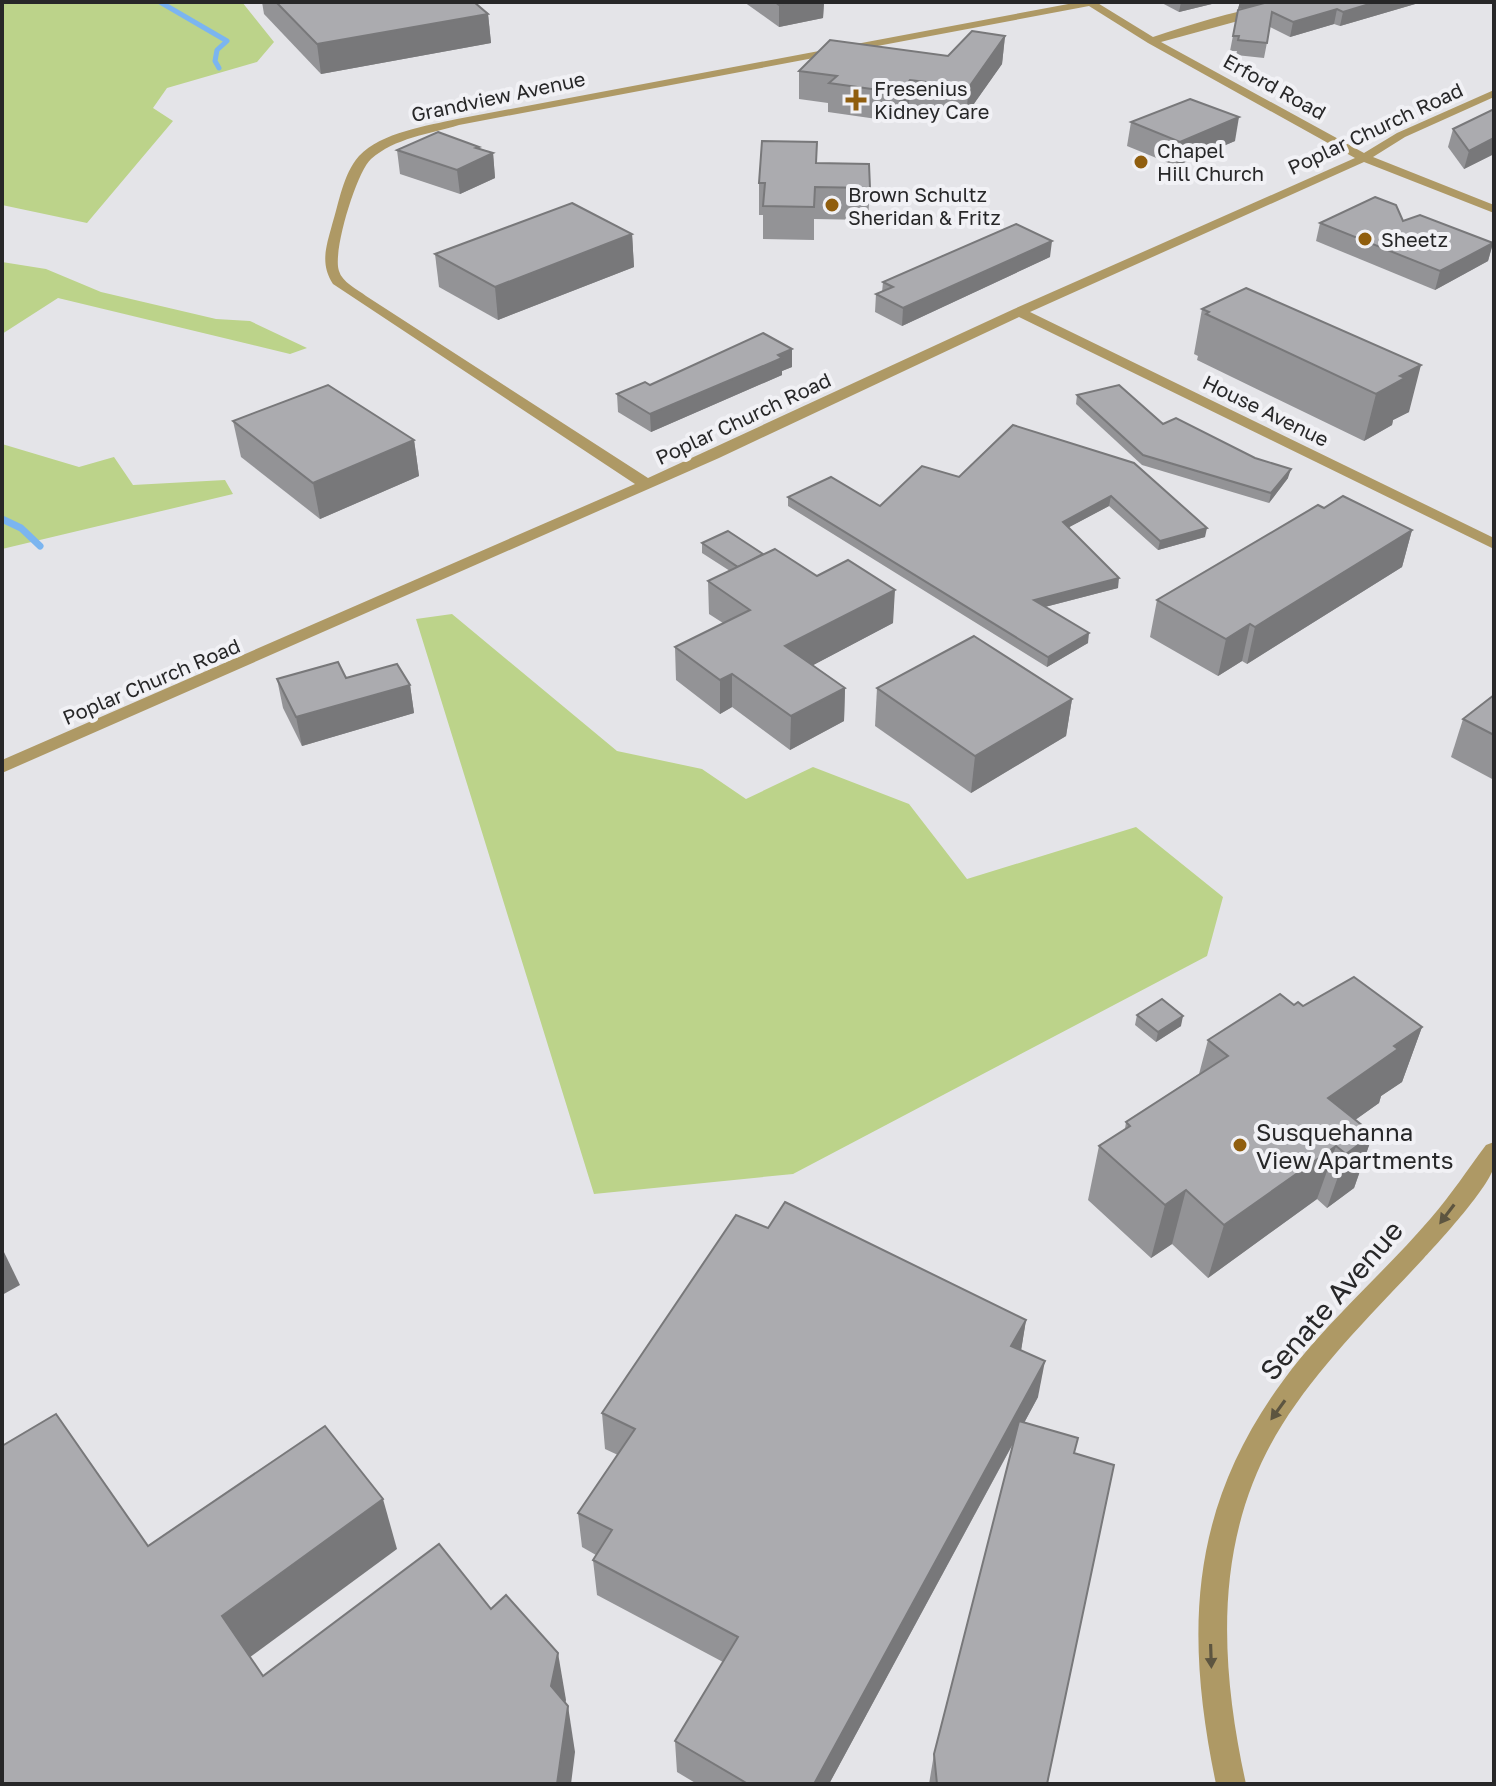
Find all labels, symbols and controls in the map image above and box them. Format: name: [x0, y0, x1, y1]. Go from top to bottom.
street label: Erford Road: [1220, 48, 1330, 124]
street label: Grandview Avenue: [409, 66, 587, 126]
place label: Fresenius Kidney Care: [874, 76, 989, 123]
street label: Poplar Church Road: [1284, 77, 1466, 179]
marker: Fresenius Kidney Care: [845, 89, 867, 111]
place label: Chapel Hill Church: [1157, 138, 1264, 185]
marker: Chapel Hill Church: [1132, 153, 1150, 171]
place label: Brown Schultz Sheridan & Fritz: [848, 182, 1001, 229]
marker: Brown Schultz Sheridan & Fritz: [823, 196, 841, 214]
place label: Sheetz: [1381, 227, 1448, 251]
marker: Sheetz: [1356, 230, 1374, 248]
street label: Poplar Church Road: [652, 367, 834, 469]
street label: House Avenue: [1199, 369, 1333, 451]
street label: Poplar Church Road: [59, 633, 243, 729]
place label: Susquehanna View Apartments: [1256, 1117, 1453, 1174]
marker: Susquehanna View Apartments: [1231, 1136, 1249, 1154]
one-way arrow: [1440, 1203, 1456, 1224]
street label: Senate Avenue: [1253, 1214, 1409, 1386]
one-way arrow: [1270, 1399, 1286, 1420]
one-way arrow: [1205, 1644, 1218, 1669]

